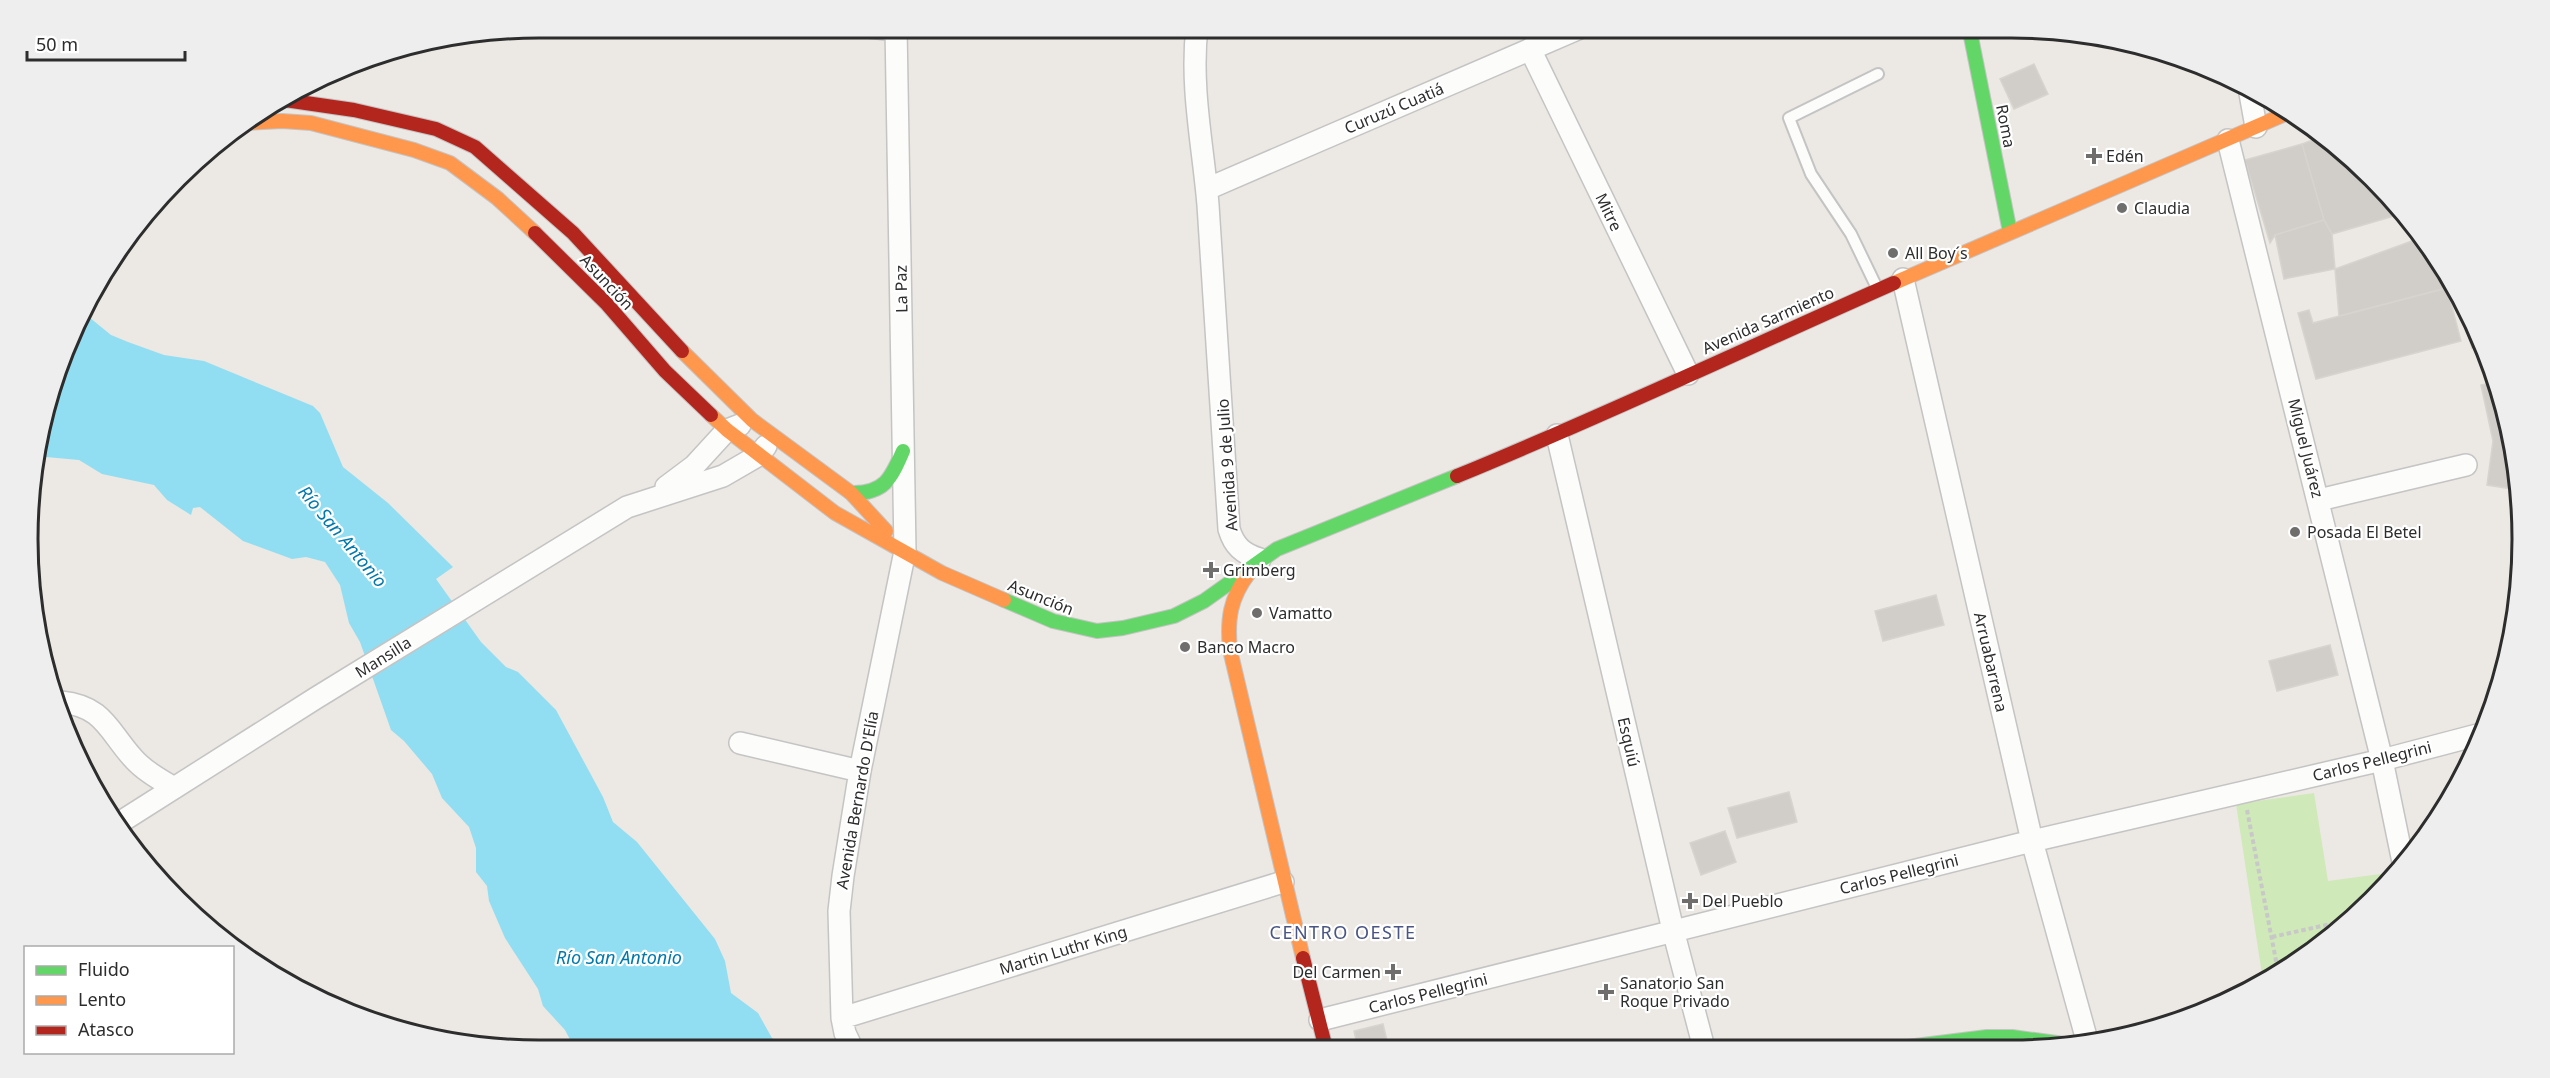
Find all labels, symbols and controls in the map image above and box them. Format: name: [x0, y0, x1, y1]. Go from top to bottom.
scale bar: [27, 24, 184, 62]
text: 50 m: [36, 32, 78, 56]
street label: Curuzú Cuatiá: [1341, 77, 1447, 139]
street label: Roma: [1991, 103, 2021, 149]
place label: Edén: [2106, 145, 2144, 167]
marker: Edén: [2087, 149, 2101, 163]
street label: Mitre: [1590, 189, 1628, 235]
place label: Claudia: [2134, 197, 2190, 219]
marker: Claudia: [2115, 201, 2129, 215]
place label: All Boy´s: [1905, 242, 1968, 264]
marker: All Boy´s: [1886, 246, 1900, 260]
street label: Asunción: [575, 249, 639, 315]
street label: La Paz: [890, 265, 912, 313]
street label: Avenida Sarmiento: [1699, 281, 1837, 359]
street label: Miguel Juárez: [2283, 396, 2329, 500]
street label: Avenida 9 de Julio: [1211, 398, 1243, 532]
water label: Río San Antonio: [293, 480, 393, 592]
place label: Posada El Betel: [2307, 521, 2422, 543]
marker: Posada El Betel: [2288, 525, 2302, 539]
place label: Grimberg: [1223, 559, 1296, 581]
marker: Grimberg: [1204, 563, 1218, 577]
street label: Asunción: [1005, 574, 1077, 620]
place label: Vamatto: [1269, 602, 1332, 624]
marker: Vamatto: [1250, 606, 1264, 620]
street label: Arruabarrena: [1969, 610, 2013, 714]
street label: Mansilla: [351, 631, 415, 683]
place label: Banco Macro: [1197, 636, 1295, 658]
marker: Banco Macro: [1178, 640, 1192, 654]
street label: Avenida Bernardo D'Elía: [830, 709, 884, 891]
street label: Esquiú: [1613, 715, 1645, 769]
street label: Carlos Pellegrini: [2310, 736, 2434, 786]
street label: Carlos Pellegrini: [1837, 849, 1961, 899]
place label: Del Pueblo: [1702, 890, 1783, 912]
marker: Del Pueblo: [1683, 894, 1697, 908]
street label: Martin Luthr King: [996, 920, 1130, 980]
district label: CENTRO OESTE: [1270, 920, 1416, 944]
water label: Río San Antonio: [556, 945, 682, 969]
legend: [24, 946, 234, 1054]
text: Fluido: [78, 957, 130, 981]
place label: Del Carmen: [1292, 961, 1381, 983]
marker: Del Carmen: [1386, 965, 1400, 979]
street label: Carlos Pellegrini: [1366, 968, 1490, 1018]
place label: Sanatorio San Roque Privado: [1620, 972, 1730, 1012]
marker: Sanatorio San Roque Privado: [1597, 983, 1615, 1001]
text: Lento: [78, 987, 126, 1011]
text: Atasco: [78, 1017, 134, 1041]

